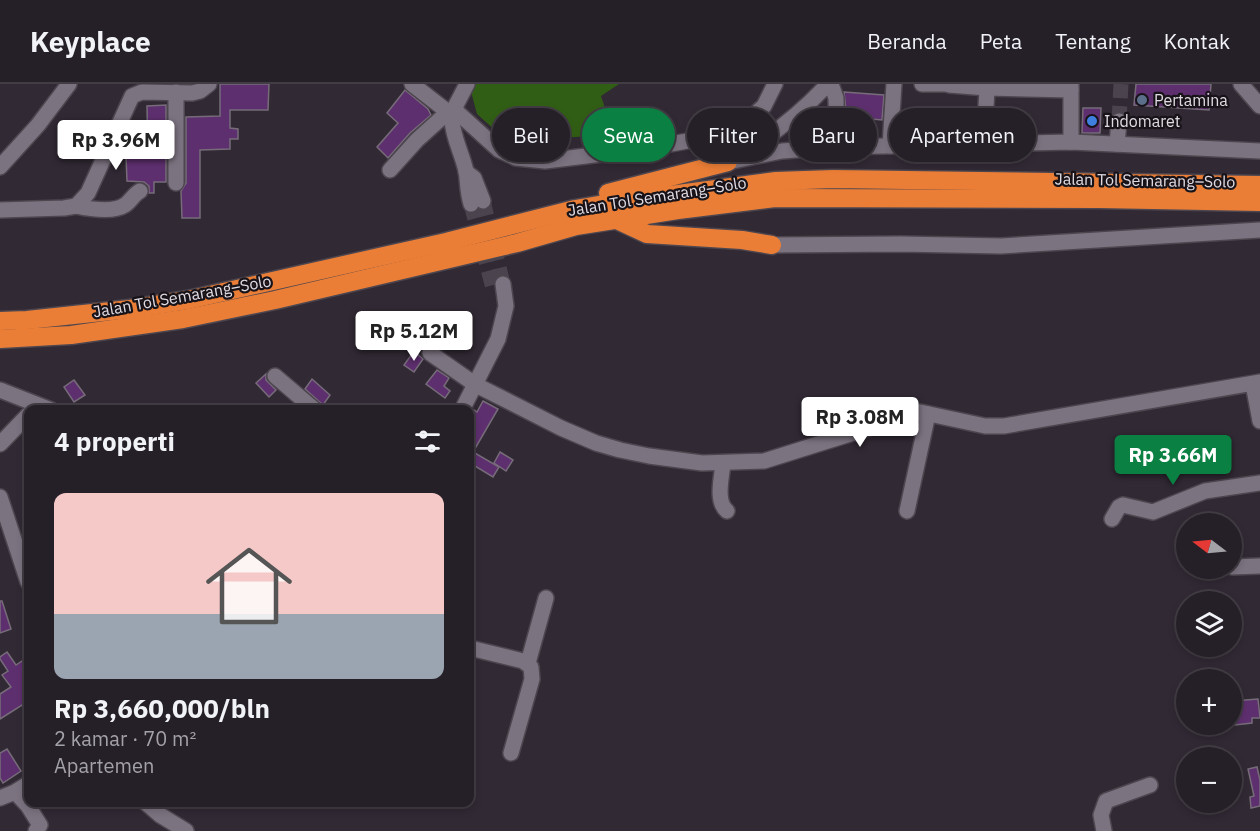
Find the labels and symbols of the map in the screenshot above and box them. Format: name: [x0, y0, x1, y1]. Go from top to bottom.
place label: Pertamina: [1154, 90, 1228, 110]
marker: Pertamina: [1135, 93, 1149, 107]
place label: Indomaret: [1104, 111, 1180, 131]
marker: Indomaret: [1085, 114, 1099, 128]
pin: Rp 3.96M: [54, 120, 178, 171]
street label: Jalan Tol Semarang–Solo: [1054, 168, 1236, 192]
street label: Jalan Tol Semarang–Solo: [566, 172, 748, 220]
street label: Jalan Tol Semarang–Solo: [91, 270, 273, 322]
pin: Rp 5.12M: [352, 311, 476, 362]
pin: Rp 3.08M: [798, 397, 922, 448]
pin: Rp 3.66M: [1111, 435, 1235, 486]
north arrow: [1176, 513, 1242, 579]

